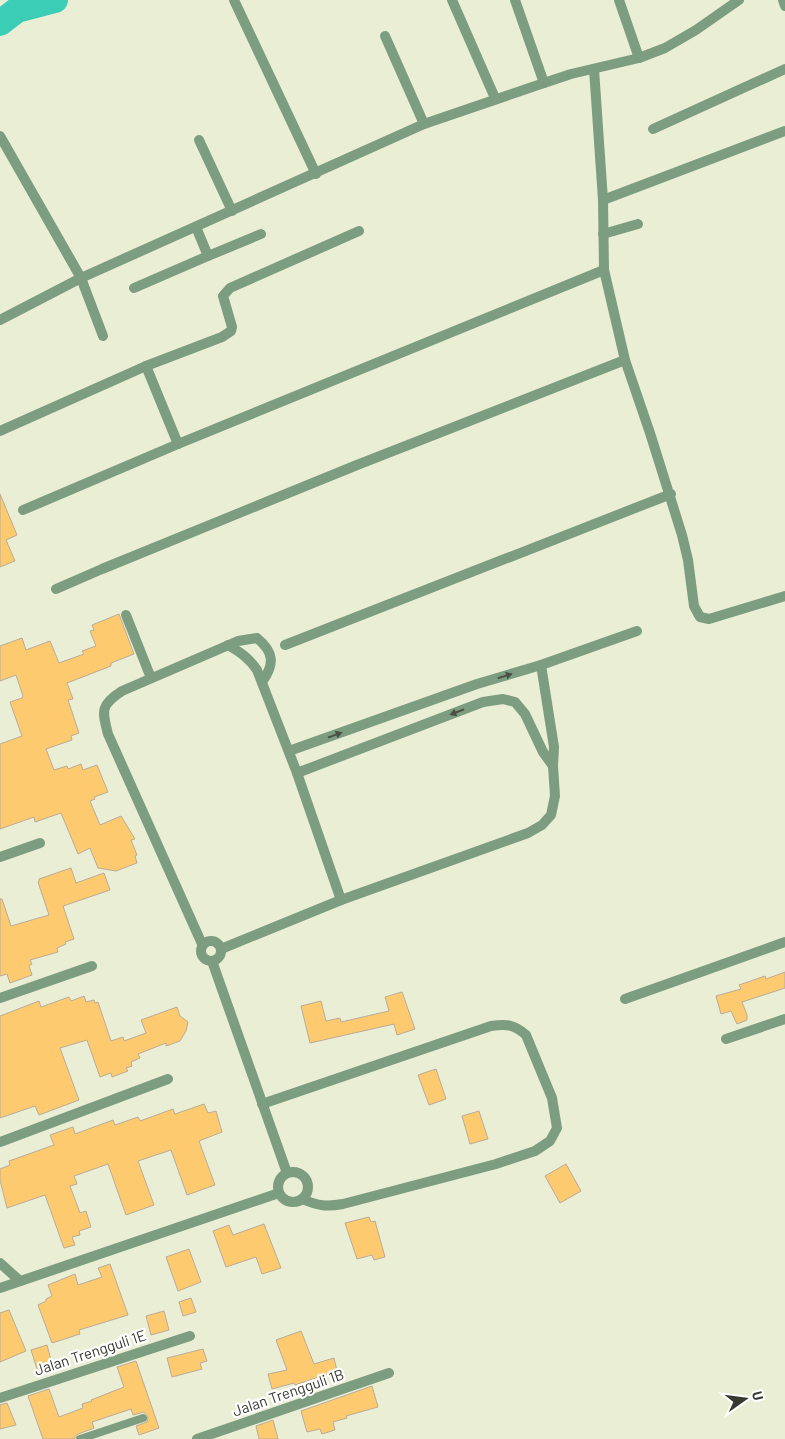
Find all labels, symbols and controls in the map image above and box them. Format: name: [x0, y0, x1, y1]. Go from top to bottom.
one-way arrow: [497, 671, 512, 679]
one-way arrow: [449, 708, 464, 716]
one-way arrow: [327, 731, 342, 738]
street label: Jalan Trengguli 1E: [32, 1325, 148, 1379]
street label: Jalan Trengguli 1B: [230, 1364, 346, 1420]
north arrow: [720, 1374, 770, 1424]
text: U: [749, 1389, 767, 1402]

